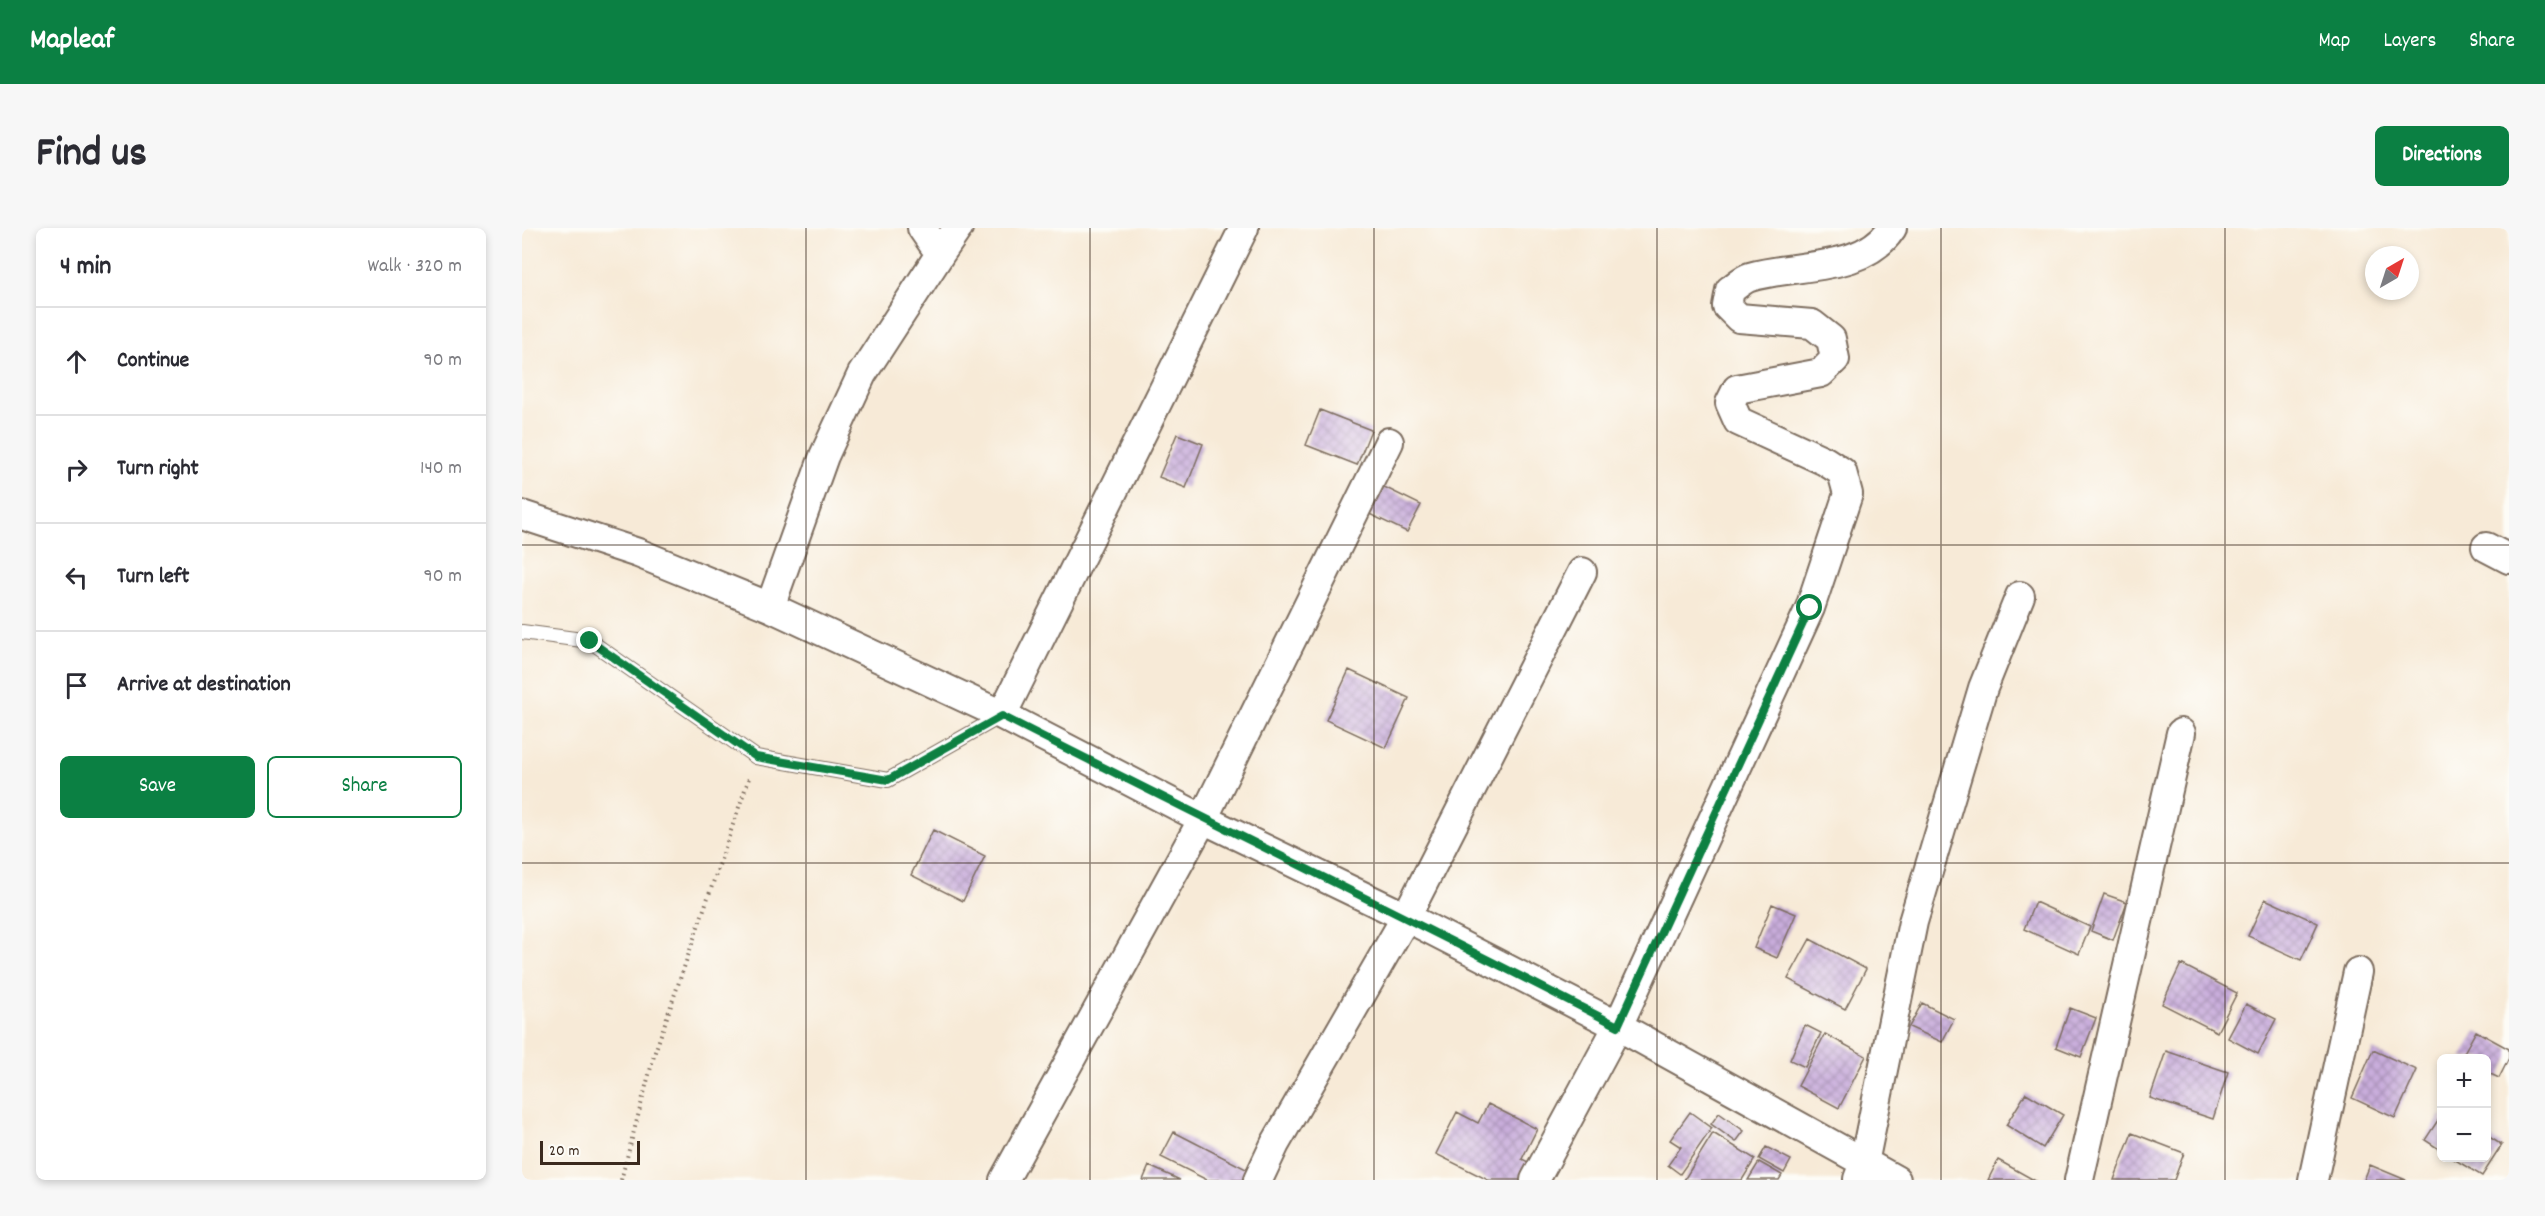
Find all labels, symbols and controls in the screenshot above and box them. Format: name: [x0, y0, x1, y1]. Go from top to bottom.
text: Mapleaf: [30, 22, 114, 62]
text: Map: [2319, 27, 2350, 57]
text: Layers: [2383, 27, 2436, 57]
text: Share: [2469, 27, 2515, 57]
text: Find us: [36, 126, 147, 186]
button: Directions: [2375, 126, 2509, 186]
north arrow: [2365, 246, 2419, 300]
text: 4 min: [60, 249, 111, 286]
text: Walk · 320 m: [368, 253, 462, 281]
icon: ahead: [60, 345, 93, 378]
text: Continue: [117, 346, 189, 377]
text: 90 m: [424, 347, 462, 375]
icon: right: [60, 453, 93, 486]
text: Turn right: [117, 454, 199, 485]
text: 140 m: [420, 455, 462, 483]
icon: left: [60, 561, 93, 594]
text: Turn left: [117, 562, 189, 593]
text: 90 m: [424, 563, 462, 591]
route start: [1796, 594, 1822, 620]
route end: [576, 627, 602, 653]
icon: arrive: [60, 669, 93, 702]
text: Arrive at destination: [117, 670, 291, 701]
button: Save: [60, 756, 255, 818]
button: Share: [267, 756, 462, 818]
map controls: [2437, 1054, 2491, 1162]
button: +: [2437, 1054, 2491, 1108]
button: −: [2437, 1108, 2491, 1162]
scale bar: [540, 1138, 640, 1166]
text: 20 m: [549, 1140, 579, 1163]

